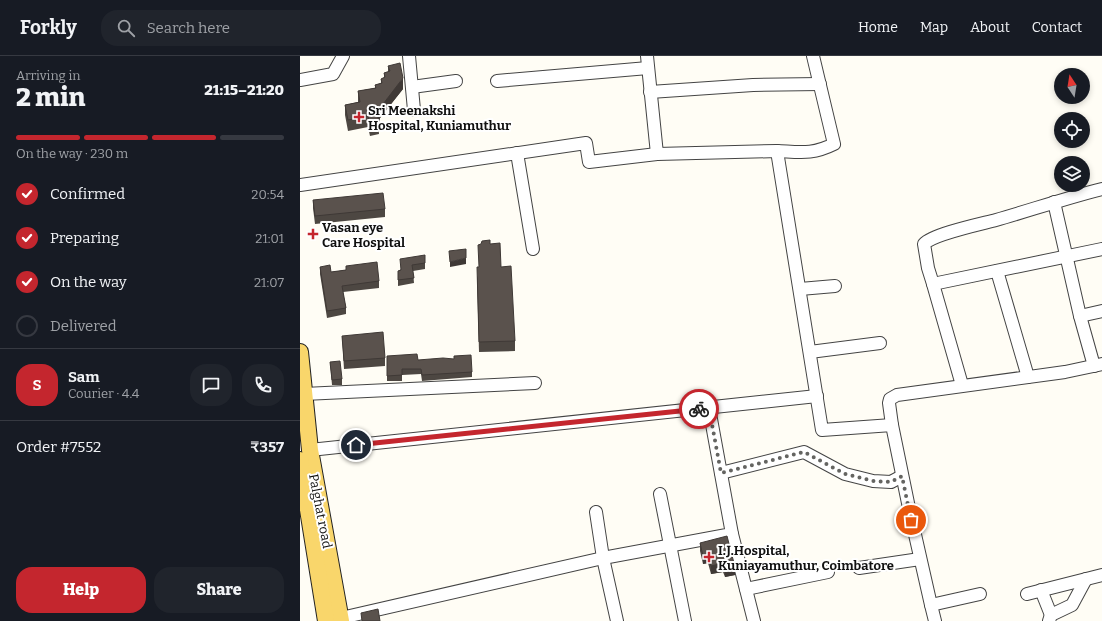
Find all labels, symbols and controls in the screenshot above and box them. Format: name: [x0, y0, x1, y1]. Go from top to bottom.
search box: [101, 10, 381, 46]
text: Forkly: [20, 16, 77, 39]
icon: search: [115, 17, 137, 39]
text: Search here: [147, 19, 230, 37]
text: Home: [858, 19, 898, 36]
text: Map: [920, 19, 948, 36]
text: About: [970, 19, 1010, 36]
text: Contact: [1032, 19, 1082, 36]
text: Arriving in: [16, 68, 81, 83]
north arrow: [1054, 68, 1090, 104]
map controls: [1054, 68, 1090, 192]
text: 21:15–21:20: [204, 81, 284, 99]
text: 2 min: [16, 82, 86, 113]
place label: Sri Meenakshi Hospital, Kuniamuthur: [368, 103, 511, 133]
marker: Sri Meenakshi Hospital, Kuniamuthur: [353, 111, 365, 123]
button: locate: [1054, 112, 1090, 148]
text: On the way · 230 m: [16, 146, 128, 161]
button: layers: [1054, 156, 1090, 192]
icon: check: [16, 183, 38, 205]
text: Confirmed: [50, 185, 125, 203]
text: 20:54: [251, 187, 284, 202]
place label: Vasan eye Care Hospital: [322, 220, 405, 250]
icon: check: [16, 227, 38, 249]
marker: Vasan eye Care Hospital: [307, 228, 319, 240]
text: Preparing: [50, 229, 119, 247]
text: 21:01: [255, 231, 284, 246]
icon: check: [16, 271, 38, 293]
text: On the way: [50, 273, 127, 291]
text: 21:07: [254, 275, 284, 290]
text: Delivered: [50, 317, 117, 335]
button: chat: [190, 364, 232, 406]
button: phone: [242, 364, 284, 406]
text: Sam: [68, 368, 100, 386]
text: S: [32, 376, 42, 394]
text: Courier · 4.4: [68, 386, 139, 401]
courier: [679, 389, 719, 429]
icon: bike: [688, 398, 710, 420]
pin: [339, 428, 373, 462]
icon: home: [345, 434, 367, 456]
text: Order #7552: [16, 438, 101, 456]
text: ₹357: [250, 438, 284, 456]
street label: Palghat road: [306, 473, 335, 550]
pin: [894, 503, 928, 537]
icon: bag: [900, 509, 922, 531]
place label: I.J.Hospital, Kuniayamuthur, Coimbatore: [718, 543, 894, 573]
marker: I.J.Hospital, Kuniayamuthur, Coimbatore: [703, 551, 715, 563]
button: Help: [16, 567, 146, 613]
button: Share: [154, 567, 284, 613]

